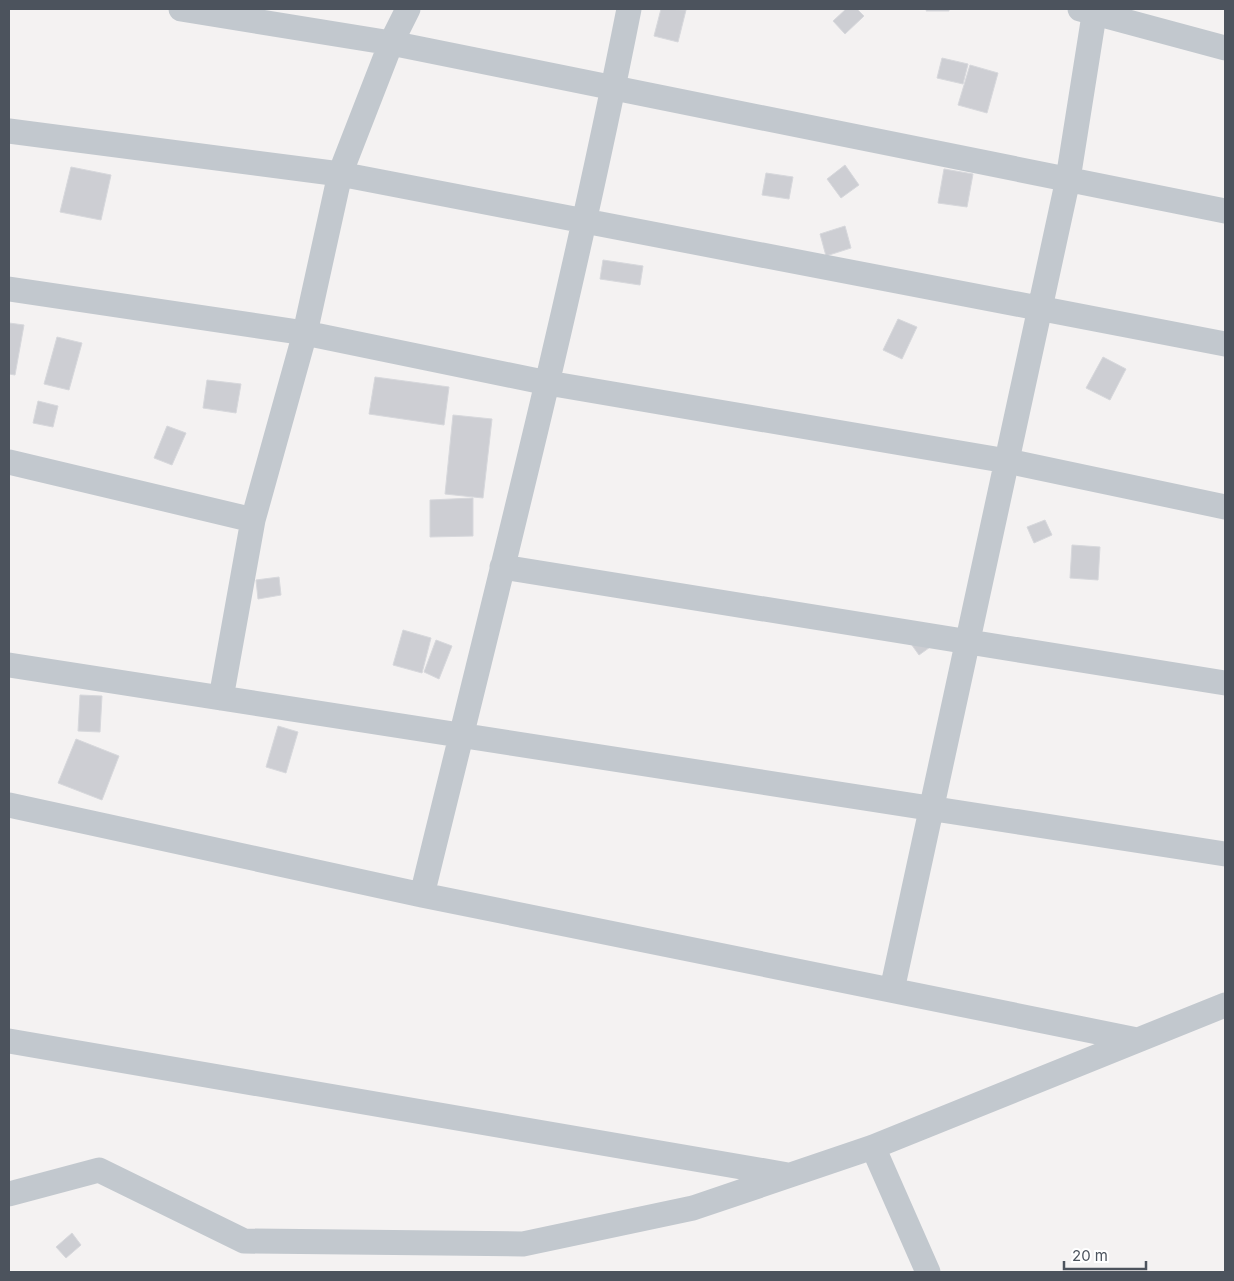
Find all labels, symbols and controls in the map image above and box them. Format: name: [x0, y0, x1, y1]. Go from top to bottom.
scale bar: [1064, 1238, 1146, 1270]
text: 20 m: [1072, 1246, 1108, 1265]

